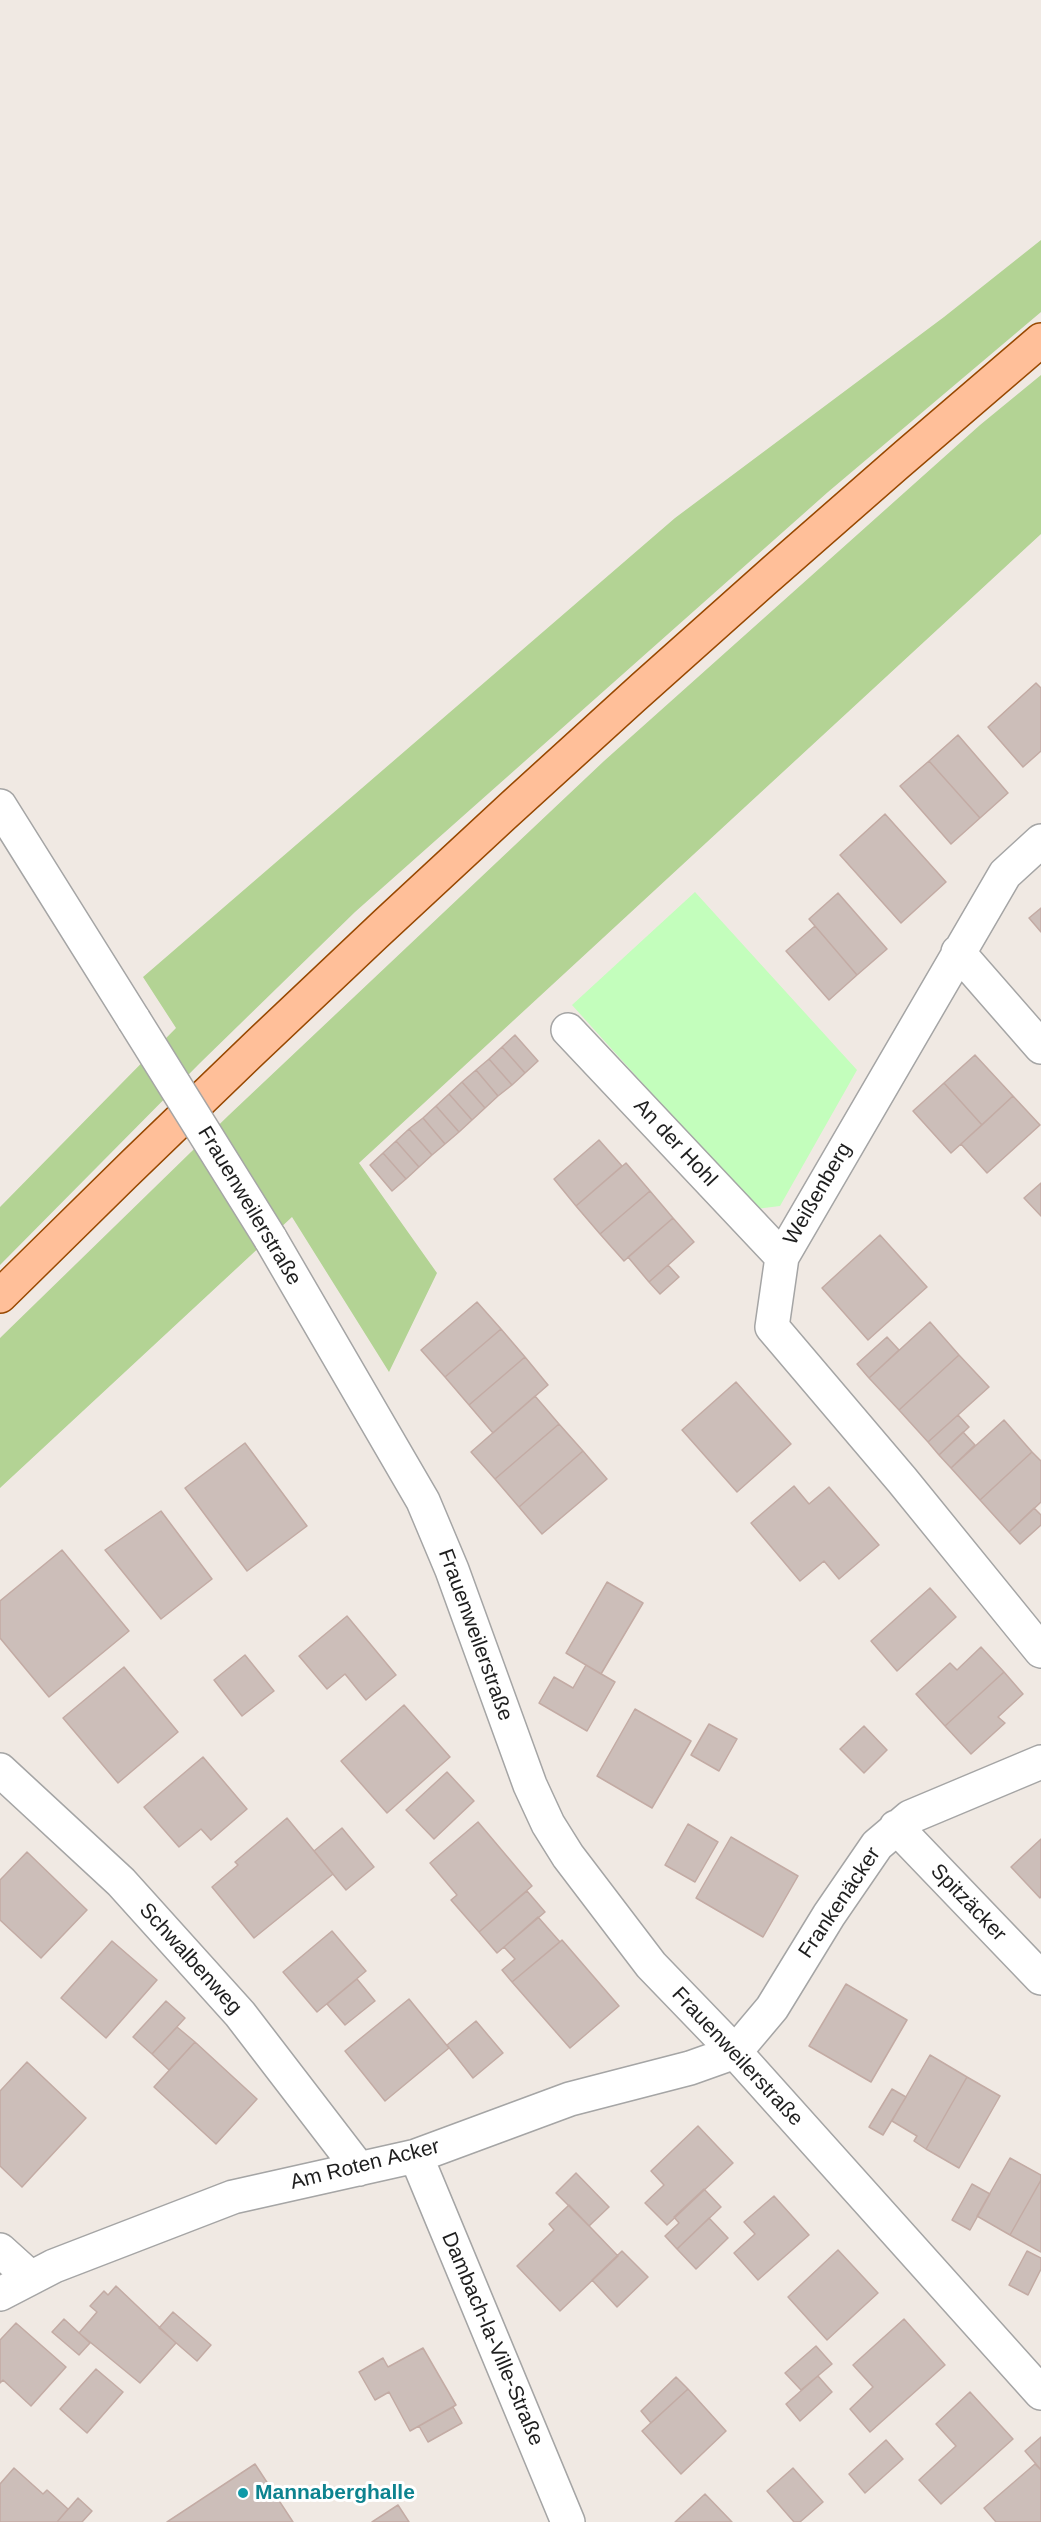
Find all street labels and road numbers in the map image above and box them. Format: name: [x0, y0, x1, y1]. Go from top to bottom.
street label: An der Hohl: [628, 1094, 722, 1192]
street label: Frauenweilerstraße: [192, 1122, 306, 1290]
street label: Weißenberg: [779, 1138, 857, 1250]
street label: Frauenweilerstraße: [432, 1546, 518, 1724]
street label: Frankenäcker: [794, 1843, 886, 1963]
street label: Spitzäcker: [925, 1859, 1011, 1947]
street label: Schwalbenweg: [133, 1898, 247, 2020]
street label: Frauenweilerstraße: [666, 1982, 808, 2132]
street label: Am Roten Acker: [288, 2134, 442, 2196]
street label: Dambach-la-Ville-Straße: [436, 2228, 548, 2450]

